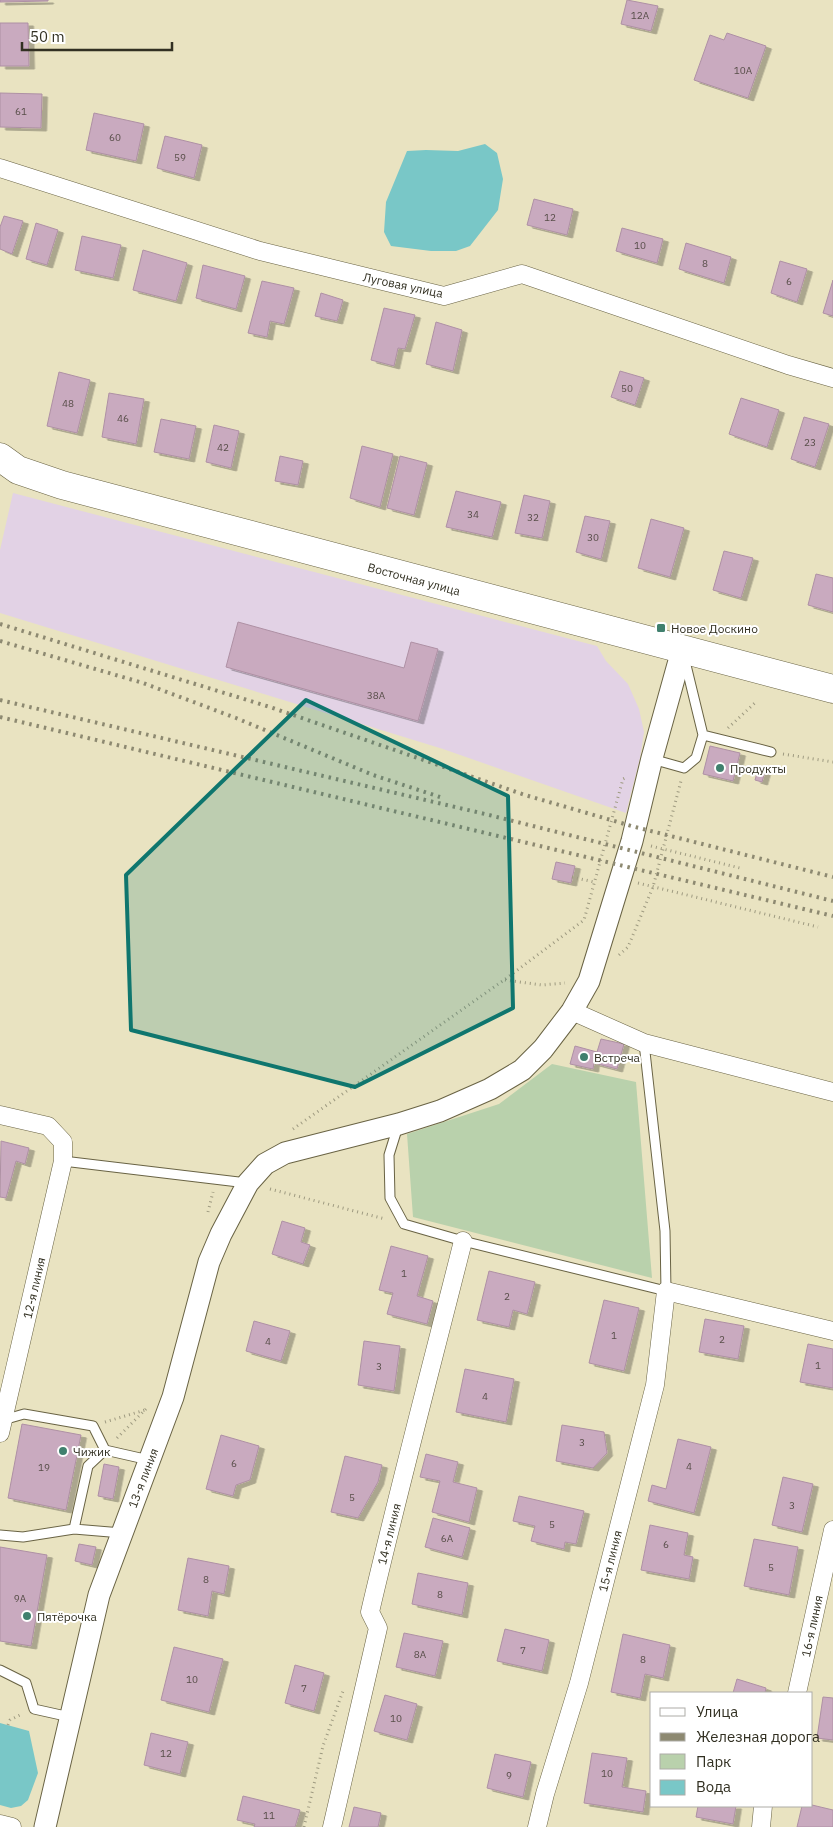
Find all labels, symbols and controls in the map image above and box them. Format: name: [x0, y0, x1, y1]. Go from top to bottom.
house number: 12А: [631, 9, 650, 22]
scale bar: [22, 20, 172, 52]
text: 50 m: [30, 27, 65, 46]
house number: 10А: [734, 64, 753, 77]
house number: 61: [15, 105, 27, 118]
house number: 60: [109, 131, 121, 144]
house number: 59: [174, 151, 186, 164]
house number: 12: [544, 211, 556, 224]
house number: 10: [634, 239, 646, 252]
house number: 8: [702, 257, 708, 270]
street label: Луговая улица: [362, 269, 445, 301]
house number: 6: [786, 275, 792, 288]
house number: 50: [621, 382, 633, 395]
house number: 48: [62, 397, 74, 410]
house number: 46: [117, 412, 129, 425]
house number: 23: [804, 436, 816, 449]
house number: 42: [217, 441, 229, 454]
house number: 34: [467, 508, 479, 521]
house number: 32: [527, 511, 539, 524]
house number: 30: [587, 531, 599, 544]
street label: Восточная улица: [366, 559, 463, 599]
place label: Новое Доскино: [671, 621, 758, 636]
marker: Новое Доскино: [655, 622, 667, 634]
house number: 38А: [367, 689, 386, 702]
place label: Продукты: [730, 761, 786, 776]
marker: Продукты: [714, 762, 726, 774]
place label: Встреча: [594, 1050, 641, 1065]
marker: Встреча: [578, 1051, 590, 1063]
street label: 12-я линия: [20, 1256, 48, 1320]
house number: 1: [401, 1267, 407, 1280]
house number: 2: [504, 1290, 510, 1303]
house number: 1: [611, 1329, 617, 1342]
house number: 2: [719, 1333, 725, 1346]
house number: 4: [265, 1335, 271, 1348]
house number: 1: [815, 1359, 821, 1372]
house number: 3: [376, 1360, 382, 1373]
house number: 4: [482, 1390, 488, 1403]
house number: 3: [579, 1436, 585, 1449]
place label: Чижик: [73, 1444, 111, 1459]
marker: Чижик: [57, 1445, 69, 1457]
street label: 13-я линия: [125, 1446, 161, 1510]
house number: 6: [231, 1457, 237, 1470]
house number: 4: [686, 1460, 692, 1473]
house number: 19: [38, 1461, 50, 1474]
house number: 5: [349, 1491, 355, 1504]
house number: 3: [789, 1499, 795, 1512]
street label: 14-я линия: [374, 1502, 404, 1566]
house number: 5: [549, 1518, 555, 1531]
street label: 15-я линия: [595, 1529, 625, 1593]
house number: 6А: [441, 1532, 454, 1545]
house number: 6: [663, 1538, 669, 1551]
house number: 5: [768, 1561, 774, 1574]
house number: 8: [203, 1573, 209, 1586]
house number: 8: [437, 1588, 443, 1601]
house number: 9А: [14, 1592, 27, 1605]
street label: 16-я линия: [798, 1594, 826, 1658]
place label: Пятёрочка: [37, 1609, 97, 1624]
marker: Пятёрочка: [21, 1610, 33, 1622]
house number: 7: [520, 1644, 526, 1657]
house number: 8А: [414, 1648, 427, 1661]
house number: 8: [640, 1653, 646, 1666]
house number: 10: [186, 1673, 198, 1686]
house number: 7: [301, 1682, 307, 1695]
legend: [650, 1692, 813, 1807]
text: Улица: [696, 1702, 738, 1721]
house number: 10: [390, 1712, 402, 1725]
text: Железная дорога: [696, 1727, 820, 1746]
house number: 12: [160, 1747, 172, 1760]
text: Парк: [696, 1752, 731, 1771]
house number: 10: [601, 1767, 613, 1780]
house number: 9: [506, 1769, 512, 1782]
text: Вода: [696, 1777, 731, 1796]
house number: 11: [263, 1809, 275, 1822]

